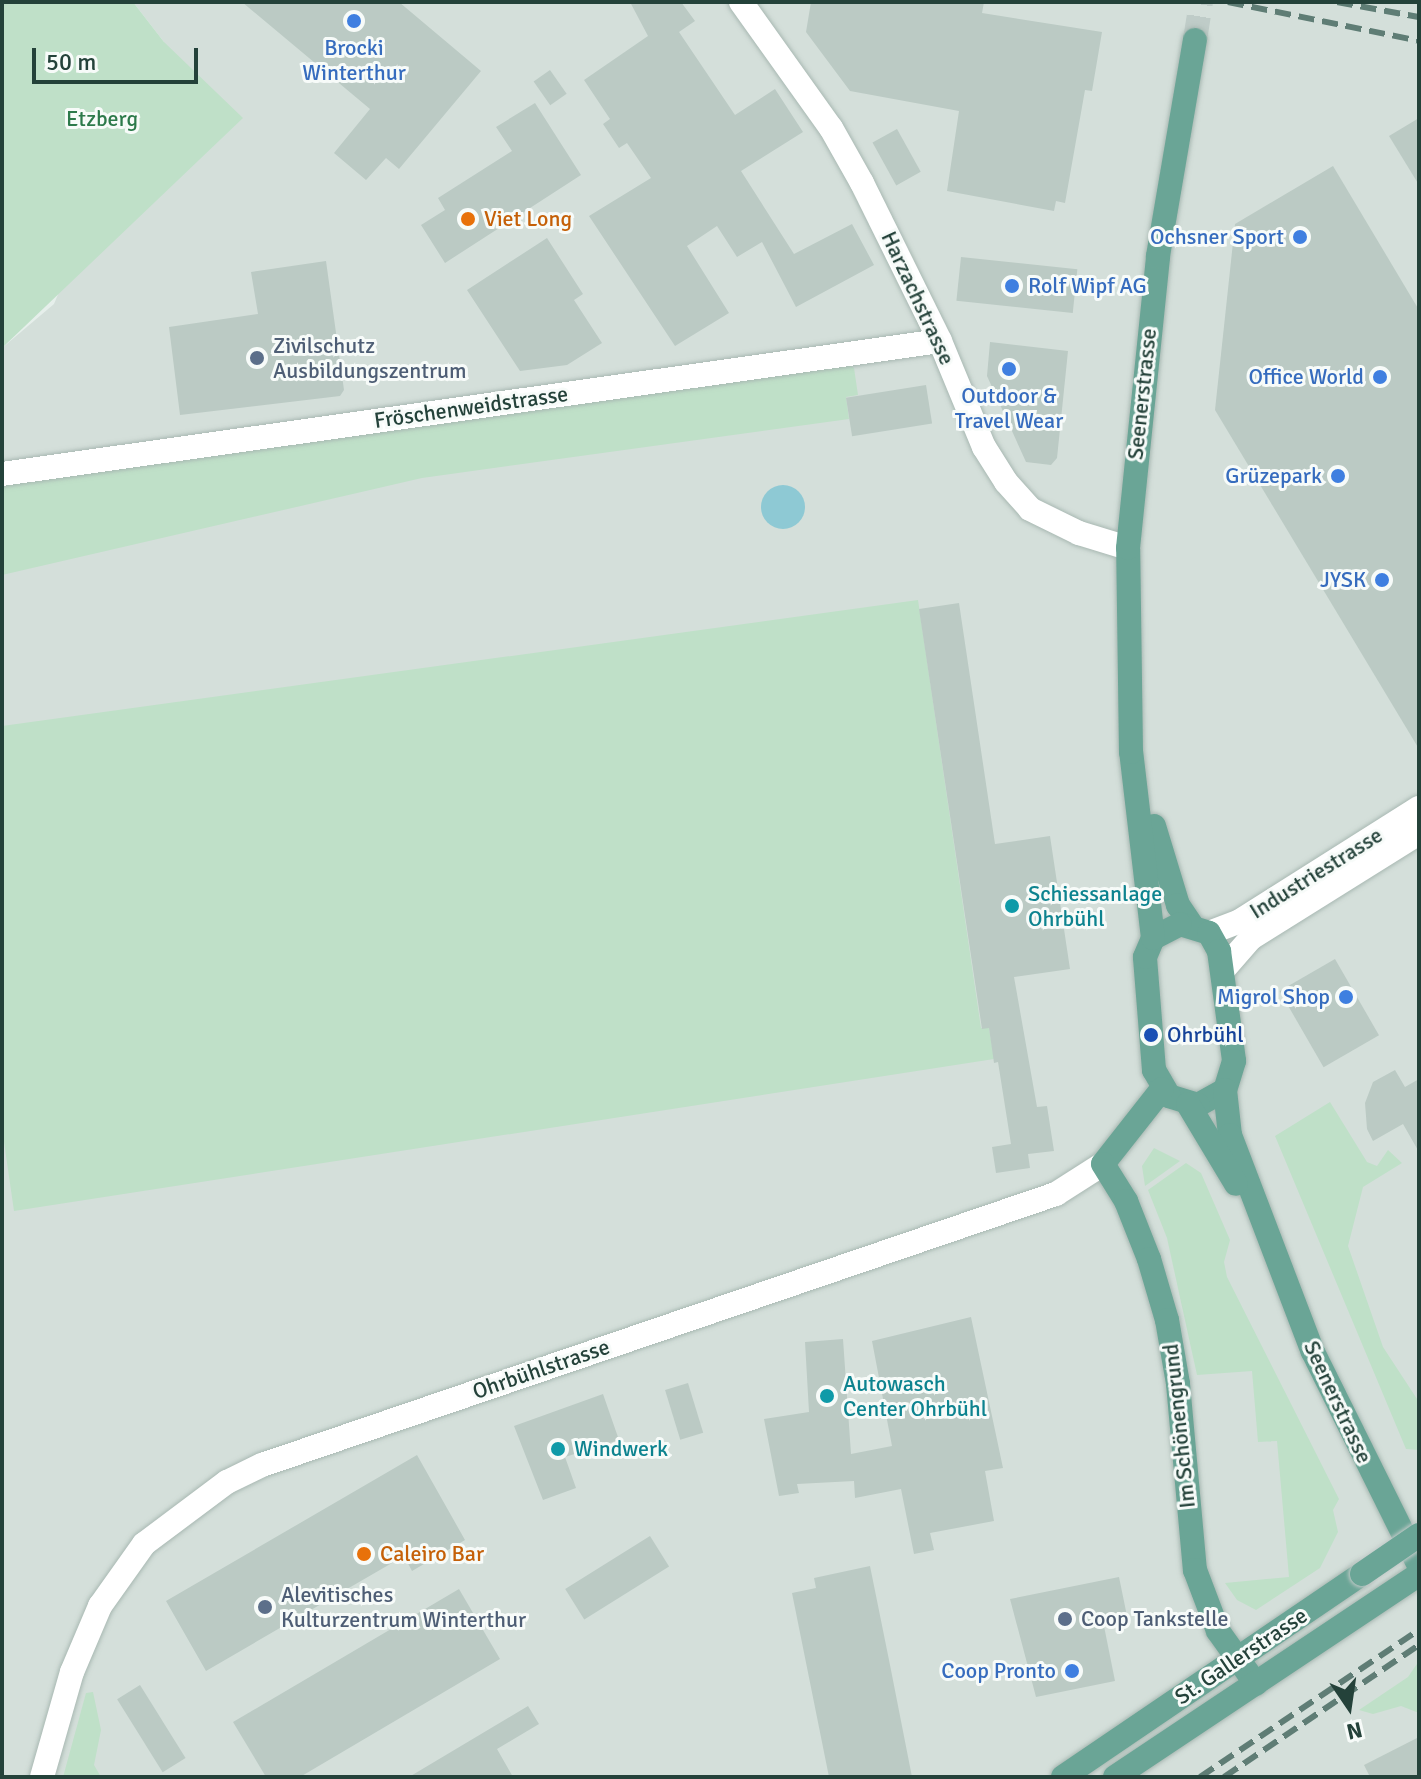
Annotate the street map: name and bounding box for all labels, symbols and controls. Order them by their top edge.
marker: Brocki Winterthur [345,12,363,30]
scale bar [36,32,202,82]
place label: Brocki Winterthur [302,34,406,86]
text: 50 m [46,47,96,77]
park label: Etzberg [66,106,138,132]
place label: Viet Long [484,206,572,232]
marker: Viet Long [459,210,477,228]
place label: Ochsner Sport [1150,224,1284,250]
street label: Harzachstrasse [876,227,960,369]
marker: Ochsner Sport [1291,228,1309,246]
place label: Rolf Wipf AG [1028,273,1147,299]
marker: Rolf Wipf AG [1003,277,1021,295]
street label: Seenerstrasse [1122,327,1162,461]
place label: Zivilschutz Ausbildungszentrum [273,332,467,384]
marker: Zivilschutz Ausbildungszentrum [248,349,266,367]
marker: Outdoor & Travel Wear [1000,360,1018,378]
place label: Office World [1248,364,1364,390]
marker: Office World [1371,368,1389,386]
street label: Fröschenweidstrasse [372,380,570,434]
place label: Outdoor & Travel Wear [955,382,1063,434]
place label: Grüzepark [1225,463,1322,489]
marker: Grüzepark [1329,467,1347,485]
place label: JYSK [1320,567,1366,593]
marker: JYSK [1373,571,1391,589]
street label: Industriestrasse [1245,822,1387,924]
place label: Schiessanlage Ohrbühl [1028,880,1162,932]
marker: Schiessanlage Ohrbühl [1003,897,1021,915]
place label: Migrol Shop [1217,984,1330,1010]
marker: Migrol Shop [1337,988,1355,1006]
place label: Ohrbühl [1167,1022,1244,1048]
marker: Ohrbühl [1142,1026,1160,1044]
street label: Ohrbühlstrasse [469,1333,613,1405]
street label: Seenerstrasse [1298,1337,1378,1467]
street label: Im Schönengrund [1157,1342,1201,1510]
place label: Autowasch Center Ohrbühl [843,1370,987,1422]
marker: Autowasch Center Ohrbühl [818,1387,836,1405]
place label: Windwerk [574,1436,668,1462]
marker: Windwerk [549,1440,567,1458]
place label: Caleiro Bar [380,1541,484,1567]
marker: Caleiro Bar [355,1545,373,1563]
place label: Alevitisches Kulturzentrum Winterthur [281,1581,526,1632]
marker: Alevitisches Kulturzentrum Winterthur [256,1598,274,1616]
street label: St. Gallerstrasse [1170,1602,1312,1710]
place label: Coop Tankstelle [1081,1606,1229,1632]
marker: Coop Tankstelle [1056,1610,1074,1628]
place label: Coop Pronto [941,1658,1056,1684]
marker: Coop Pronto [1063,1662,1081,1680]
north arrow [1309,1667,1389,1747]
text: N [1344,1716,1365,1746]

